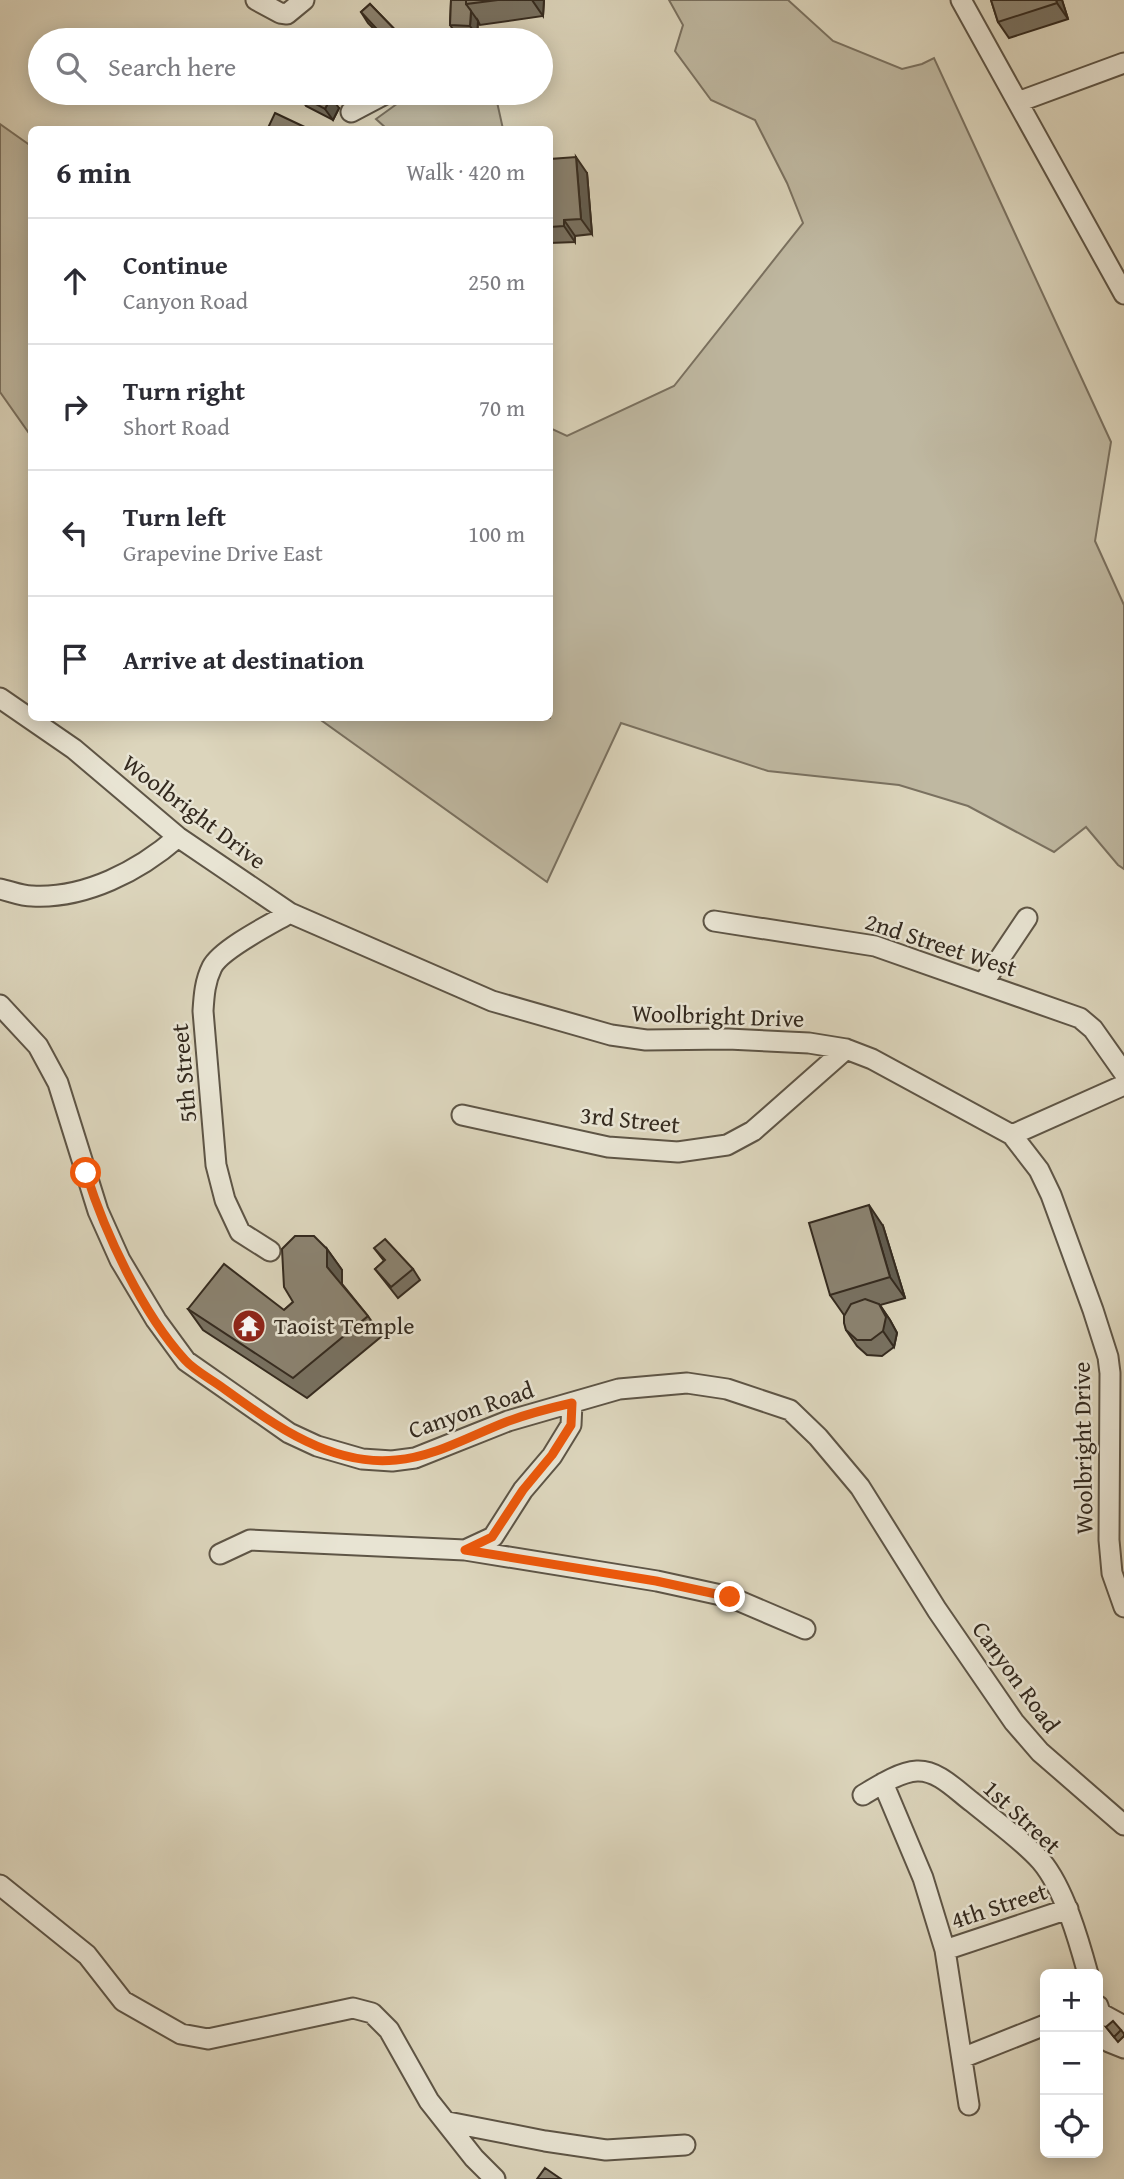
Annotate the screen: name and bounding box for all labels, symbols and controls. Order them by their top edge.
search box [28,28,553,105]
text: Search here [108,47,236,86]
icon: search [52,48,90,86]
text: 6 min [56,150,131,194]
text: Walk · 420 m [406,155,525,188]
text: Continue [123,245,228,284]
icon: ahead [56,262,94,300]
text: 250 m [468,265,525,298]
text: Canyon Road [123,284,248,317]
text: Turn right [123,371,245,410]
icon: right [56,388,94,426]
text: 70 m [479,391,525,424]
text: Short Road [123,410,230,443]
text: Turn left [123,497,226,536]
icon: left [56,514,94,552]
text: 100 m [468,517,525,550]
text: Grapevine Drive East [123,536,323,569]
icon: arrive [56,640,94,678]
text: Arrive at destination [123,640,364,679]
street label: Woolbright Drive [115,746,274,878]
street label: 2nd Street West [861,903,1022,986]
street label: Woolbright Drive [631,995,805,1036]
street label: 5th Street [162,1021,205,1124]
street label: 3rd Street [578,1097,682,1142]
route start [70,1157,101,1188]
temple icon: Taoist Temple [230,1307,268,1345]
place label: Taoist Temple [274,1308,414,1343]
street label: Woolbright Drive [1063,1361,1102,1535]
street label: Canyon Road [403,1372,538,1447]
route end [714,1581,745,1612]
street label: Canyon Road [964,1614,1069,1740]
street label: 1st Street [975,1771,1070,1862]
street label: 4th Street [946,1873,1052,1938]
map controls [1040,1969,1103,2158]
button: + [1040,1969,1103,2032]
button: − [1040,2032,1103,2095]
button: locate [1040,2095,1103,2158]

